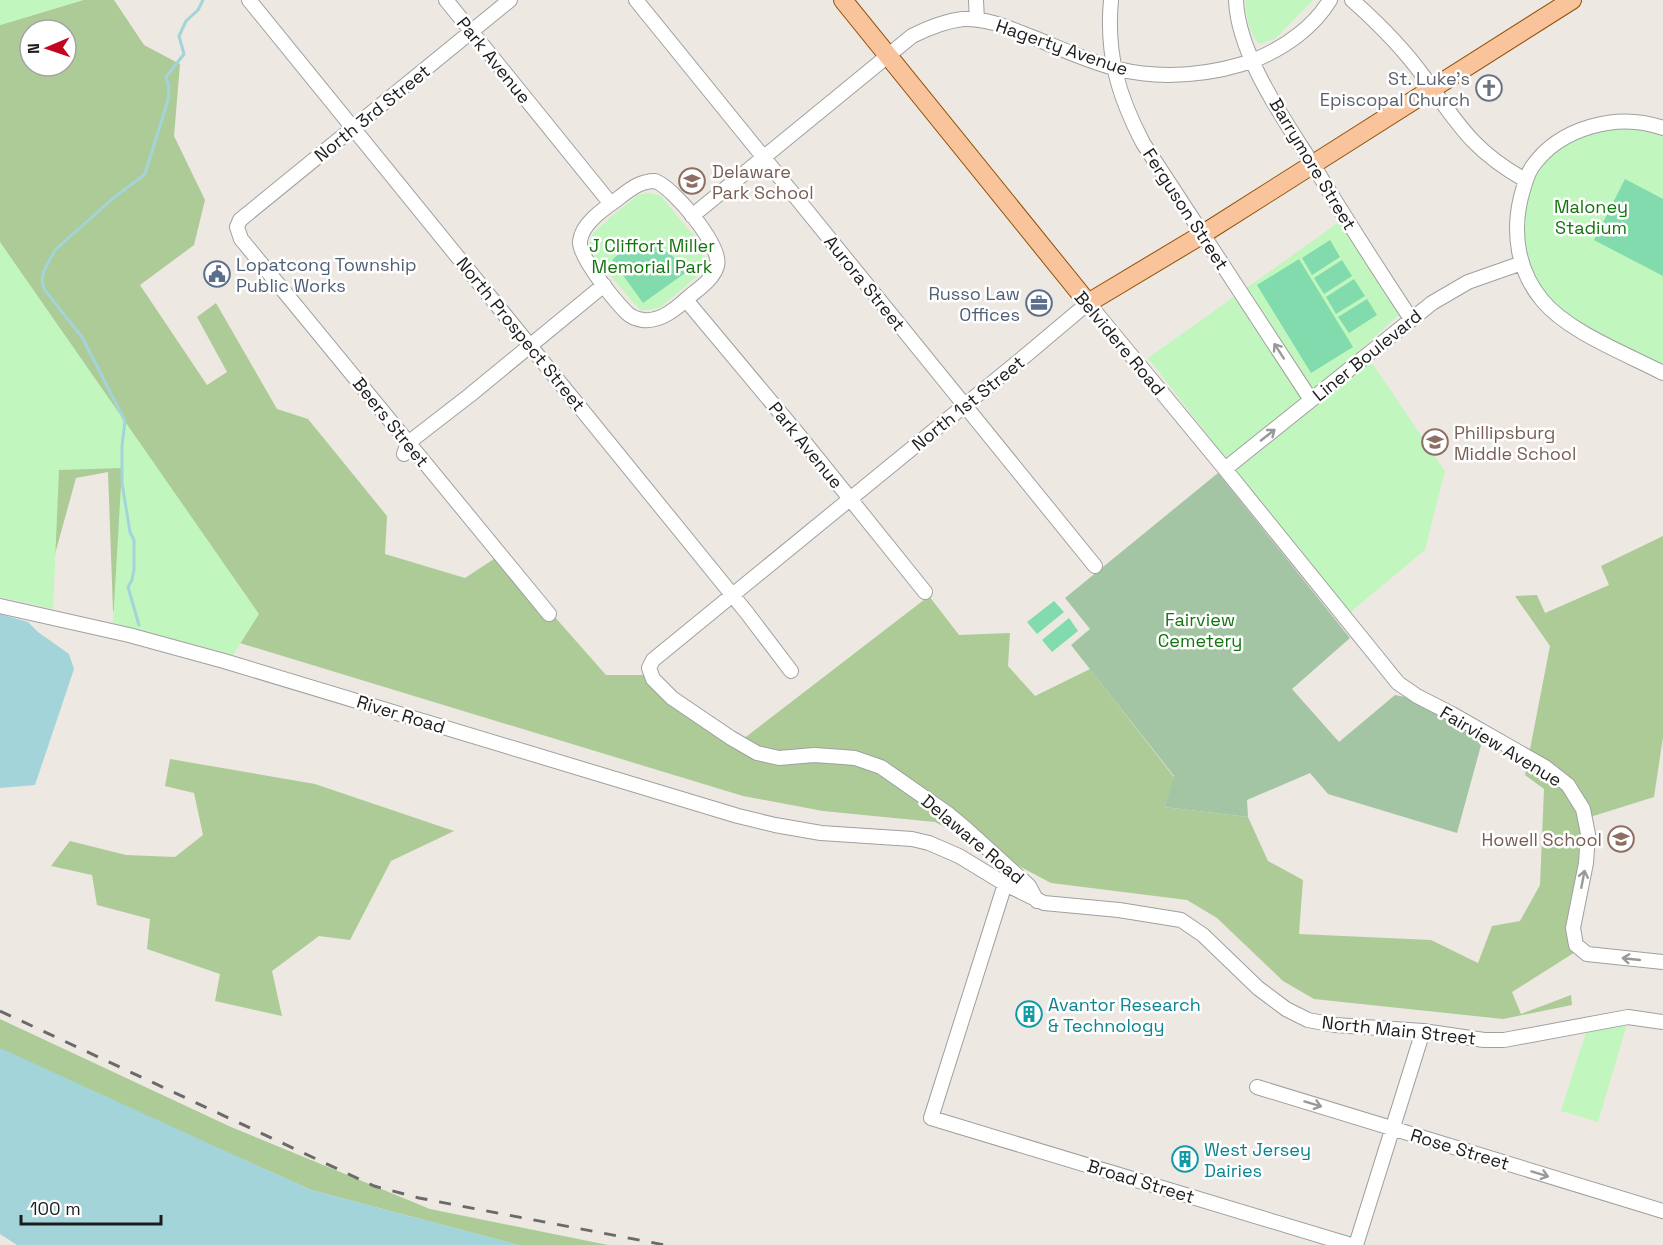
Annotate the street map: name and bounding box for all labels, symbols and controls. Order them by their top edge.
street label: Park Avenue [452,12,536,108]
street label: Hagerty Avenue [993,14,1131,80]
north arrow [18,18,78,78]
text: N [23,43,44,54]
street label: North 3rd Street [309,59,435,167]
place label: St. Luke's Episcopal Church [1320,67,1470,111]
church icon: St. Luke's Episcopal Church [1474,73,1504,103]
street label: Barrymore Street [1264,94,1362,234]
street label: Ferguson Street [1138,144,1234,274]
place label: Delaware Park School [712,160,814,204]
school or university icon: Delaware Park School [677,166,707,196]
park label: Maloney Stadium [1554,195,1628,239]
street label: Aurora Street [819,231,911,335]
park label: J Cliffort Miller Memorial Park [589,234,715,278]
street label: North Prospect Street [452,252,590,416]
place label: Lopatcong Township Public Works [236,253,417,297]
public building icon: Lopatcong Township Public Works [202,259,232,289]
place label: Russo Law Offices [928,282,1020,326]
street label: Belvidere Road [1070,286,1170,400]
office icon: Russo Law Offices [1024,288,1054,318]
street label: Liner Boulevard [1308,304,1426,406]
one-way arrow [1273,344,1285,360]
street label: North 1st Street [907,350,1029,456]
street label: Beers Street [348,372,434,472]
street label: Park Avenue [764,397,848,493]
place label: Phillipsburg Middle School [1454,421,1576,465]
school or university icon: Phillipsburg Middle School [1420,427,1450,457]
one-way arrow [1260,428,1276,441]
park label: Fairview Cemetery [1158,608,1242,652]
street label: River Road [354,690,448,738]
street label: Fairview Avenue [1436,701,1566,791]
street label: Delaware Road [917,789,1029,889]
school or university icon: Howell School [1606,824,1636,854]
place label: Howell School [1481,828,1602,851]
one-way arrow [1578,869,1589,889]
one-way arrow [1622,953,1642,964]
place label: Avantor Research & Technology [1048,993,1201,1037]
building icon: Avantor Research & Technology [1014,999,1044,1029]
street label: North Main Street [1321,1010,1477,1050]
one-way arrow [1303,1099,1322,1110]
street label: Rose Street [1408,1123,1512,1175]
place label: West Jersey Dairies [1204,1138,1311,1182]
building icon: West Jersey Dairies [1170,1144,1200,1174]
street label: Broad Street [1085,1154,1197,1208]
one-way arrow [1530,1169,1549,1180]
scale bar [21,1188,160,1226]
text: 100 m [30,1197,81,1220]

